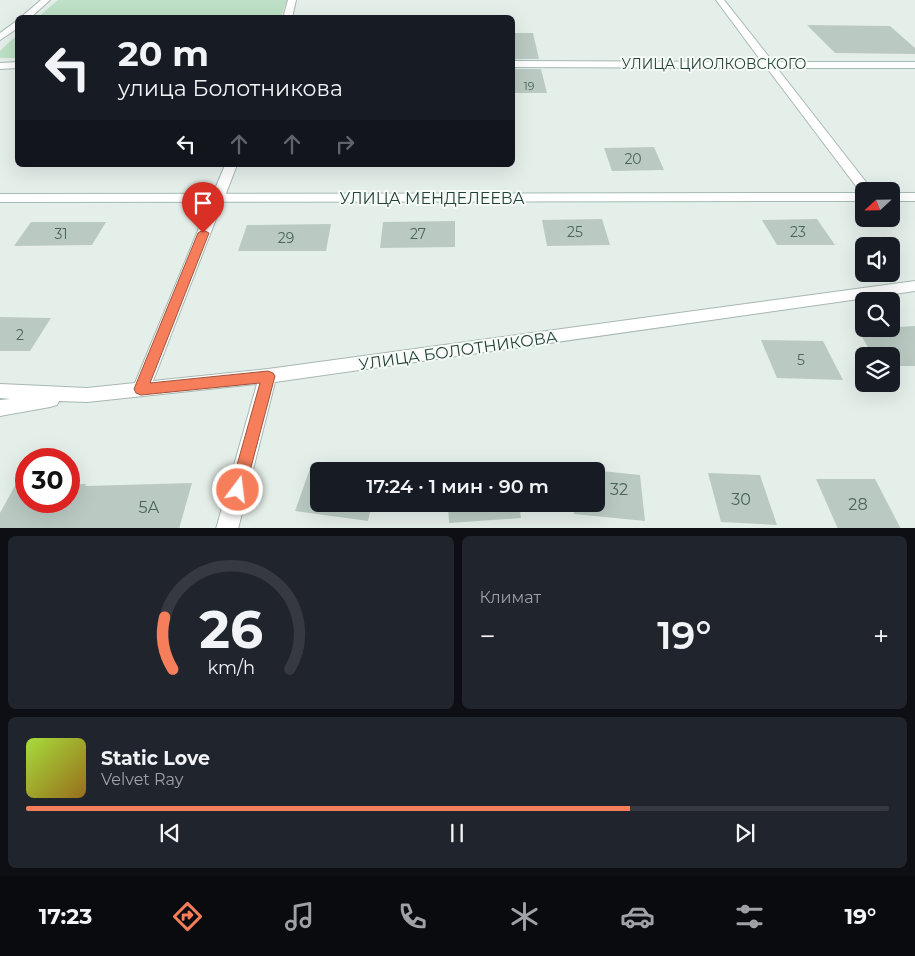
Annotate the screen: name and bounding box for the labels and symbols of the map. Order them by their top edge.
street label: УЛИЦА ЦИОЛКОВСКОГО [621,55,807,73]
house number: 19 [524,79,535,93]
house number: 20 [624,150,642,168]
pin [182,182,224,233]
north arrow [855,182,900,228]
street label: УЛИЦА МЕНДЕЛЕЕВА [339,189,525,208]
house number: 25 [567,223,583,241]
house number: 23 [790,223,806,241]
house number: 31 [55,225,67,243]
house number: 27 [410,225,426,243]
house number: 29 [278,229,294,247]
house number: 2 [16,326,24,344]
street label: УЛИЦА БОЛОТНИКОВА [357,327,559,374]
house number: 5 [797,351,805,369]
speed limit sign: 30 [15,448,80,513]
position arrow [211,463,263,515]
house number: 32 [610,480,628,499]
house number: 30 [731,490,751,509]
house number: 28 [848,495,868,514]
house number: 5А [139,498,160,517]

